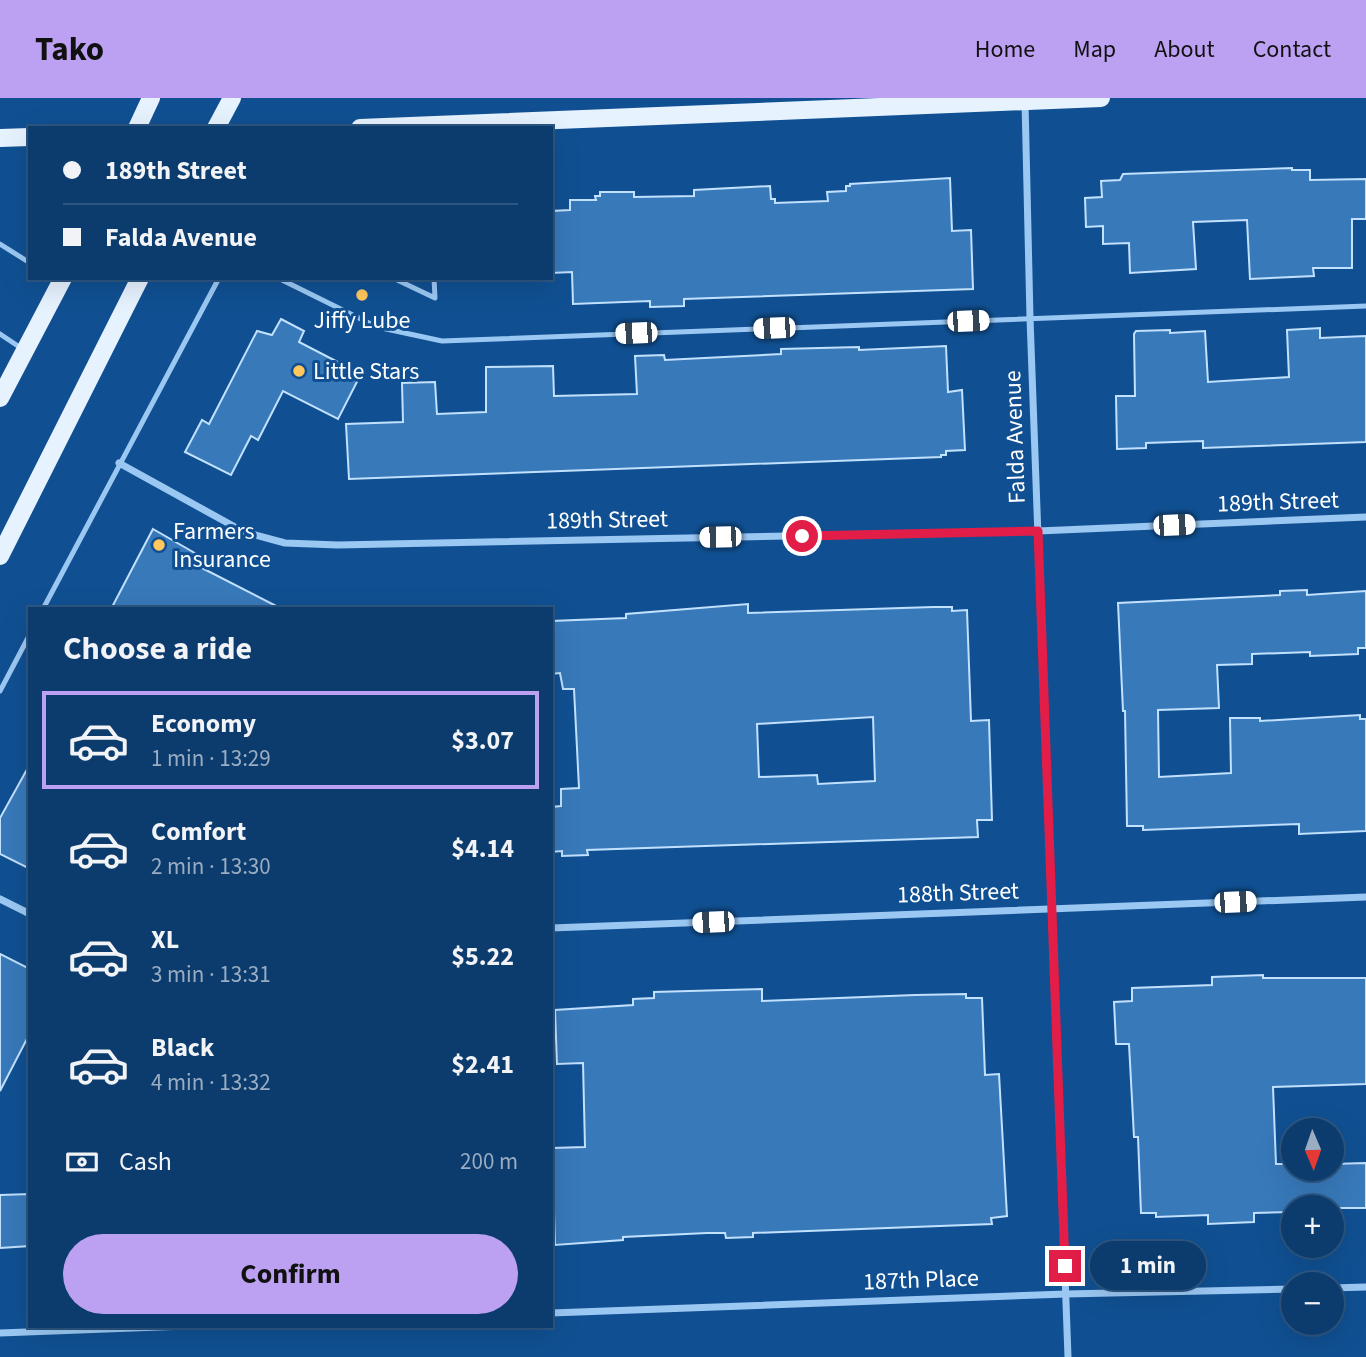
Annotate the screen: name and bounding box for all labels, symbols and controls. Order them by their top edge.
text: Tako [35,26,104,73]
text: Home [975,32,1035,67]
text: Map [1073,32,1116,67]
text: About [1154,32,1215,67]
text: Contact [1253,32,1331,67]
text: 189th Street [105,152,247,189]
text: Falda Avenue [105,219,257,256]
marker: Jiffy Lube [354,287,370,303]
place label: Jiffy Lube [314,303,410,338]
car [947,310,990,332]
car [753,317,796,339]
car [615,322,658,344]
place label: Little Stars [313,354,419,389]
marker: Little Stars [291,363,307,379]
street label: Falda Avenue [995,370,1035,504]
street label: 189th Street [1216,482,1340,522]
street label: 189th Street [546,501,668,539]
place label: Farmers Insurance [173,514,271,577]
car [1153,514,1196,536]
route start [786,520,818,552]
car [699,526,742,548]
marker: Farmers Insurance [151,537,167,553]
text: Choose a ride [63,626,252,672]
text: Economy [151,705,256,742]
icon: car [67,709,130,772]
text: $3.07 [451,722,514,759]
text: 1 min · 13:29 [151,742,271,775]
text: Comfort [151,813,246,850]
icon: car [67,817,130,880]
text: $4.14 [451,830,514,867]
text: 2 min · 13:30 [151,850,271,883]
street label: 188th Street [896,873,1020,913]
car [1214,891,1257,913]
car [692,911,735,933]
text: XL [151,921,179,958]
icon: car [67,925,130,988]
text: $5.22 [451,938,514,975]
text: 3 min · 13:31 [151,958,271,991]
text: Black [151,1029,214,1066]
icon: car [67,1033,130,1096]
text: $2.41 [451,1046,514,1083]
text: 4 min · 13:32 [151,1066,271,1099]
north arrow [1281,1118,1344,1181]
map controls [1281,1118,1344,1335]
icon: cash [63,1143,101,1181]
text: Cash [119,1143,172,1180]
text: 200 m [460,1145,518,1178]
button: + [1281,1195,1344,1258]
button: Confirm [63,1234,518,1314]
callout: 1 min [1090,1242,1205,1290]
text: 1 min [1120,1249,1176,1282]
route end [1049,1250,1081,1282]
street label: 187th Place [862,1260,980,1300]
button: − [1281,1272,1344,1335]

